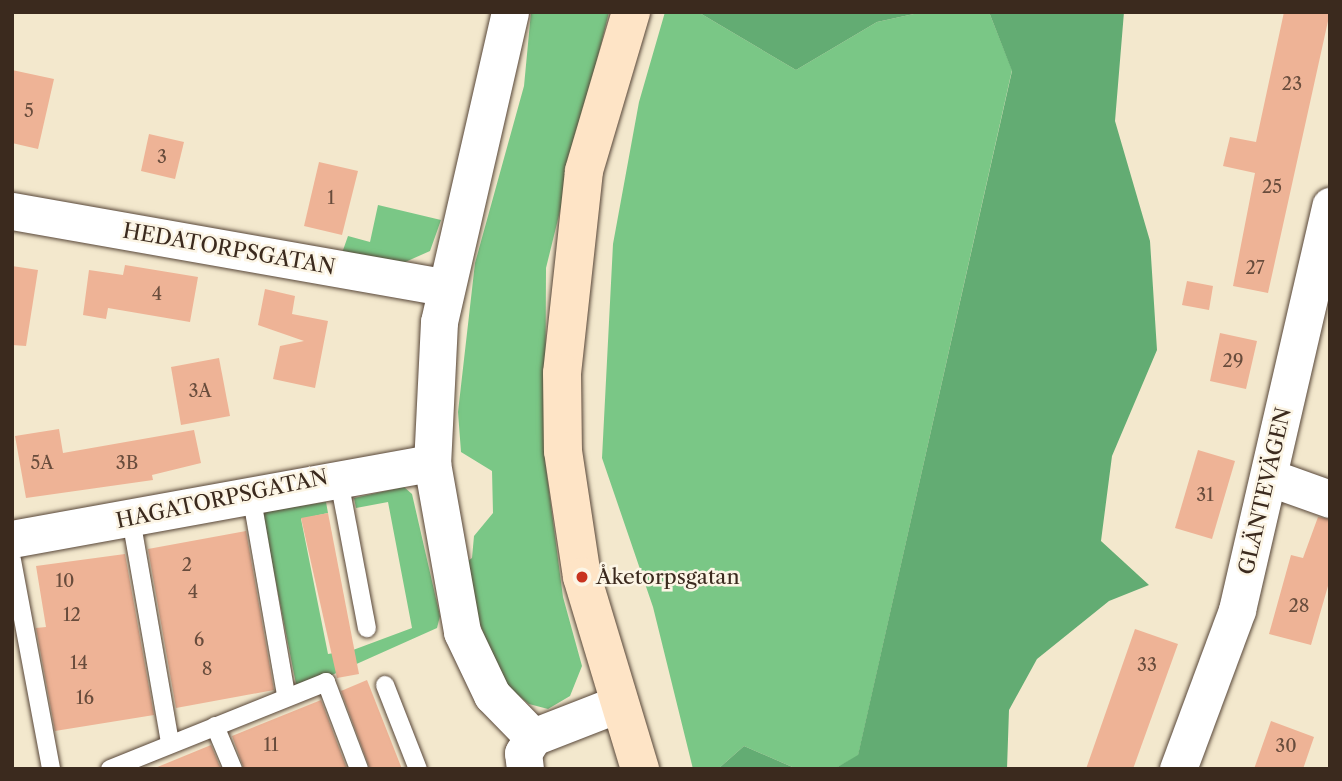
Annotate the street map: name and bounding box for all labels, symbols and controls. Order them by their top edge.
house number: 23 [1282,73,1302,95]
house number: 5 [24,100,34,122]
house number: 3 [157,146,167,168]
house number: 25 [1262,176,1282,198]
house number: 1 [327,187,335,209]
street label: HEDATORPSGATAN [121,218,337,280]
house number: 27 [1245,257,1265,279]
house number: 4 [152,283,162,305]
house number: 29 [1223,350,1243,372]
house number: 3A [188,380,212,402]
street label: GLÄNTEVÄGEN [1233,405,1297,577]
house number: 5A [30,452,54,474]
house number: 3B [116,452,138,474]
street label: HAGATORPSGATAN [114,464,330,534]
house number: 31 [1196,484,1214,506]
house number: 2 [182,554,192,576]
place label: Åketorpsgatan [596,564,740,590]
marker: Åketorpsgatan [574,569,590,585]
house number: 10 [56,570,74,592]
house number: 4 [188,581,198,603]
house number: 28 [1288,595,1310,617]
house number: 12 [63,604,81,626]
house number: 6 [194,629,204,651]
house number: 14 [70,652,88,674]
house number: 33 [1137,654,1157,676]
house number: 8 [202,658,212,680]
house number: 16 [76,687,94,709]
house number: 11 [263,734,279,756]
house number: 30 [1275,735,1297,757]

